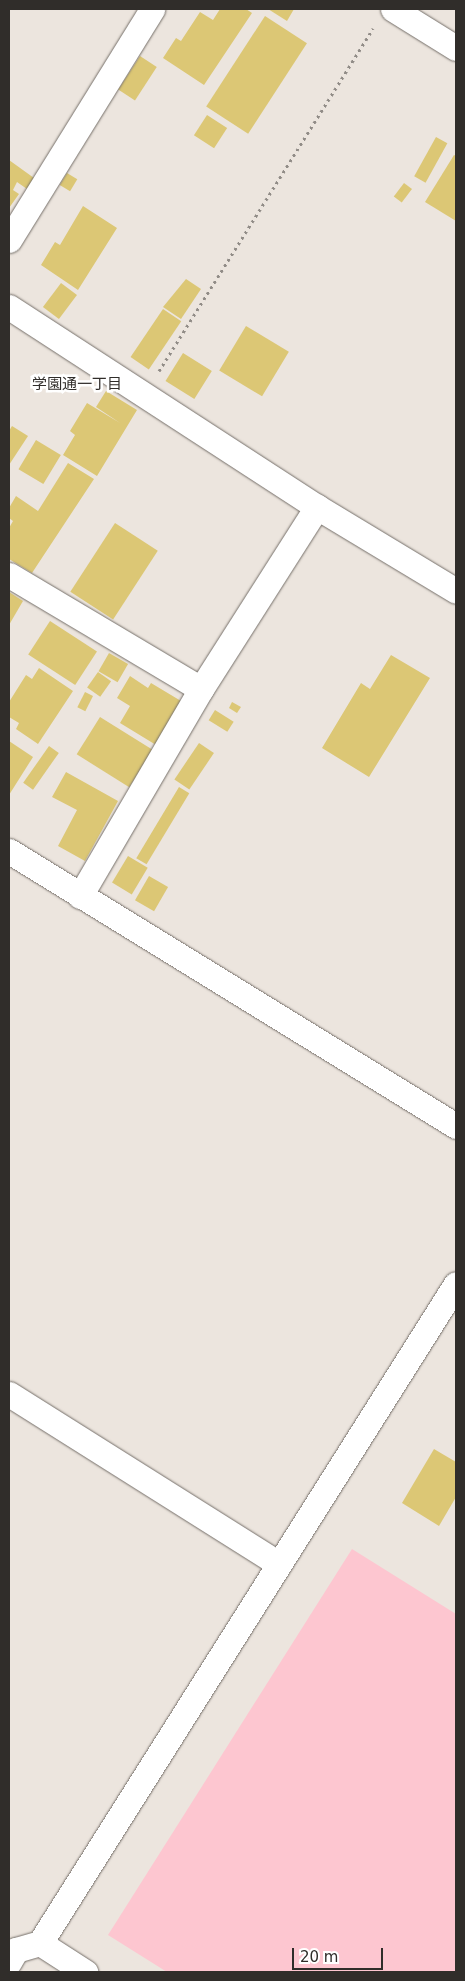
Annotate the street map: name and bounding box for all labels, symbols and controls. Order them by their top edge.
district label: 学園通一丁目 [32,376,122,394]
scale bar [295,1938,386,1970]
text: 20 m [300,1948,338,1966]

